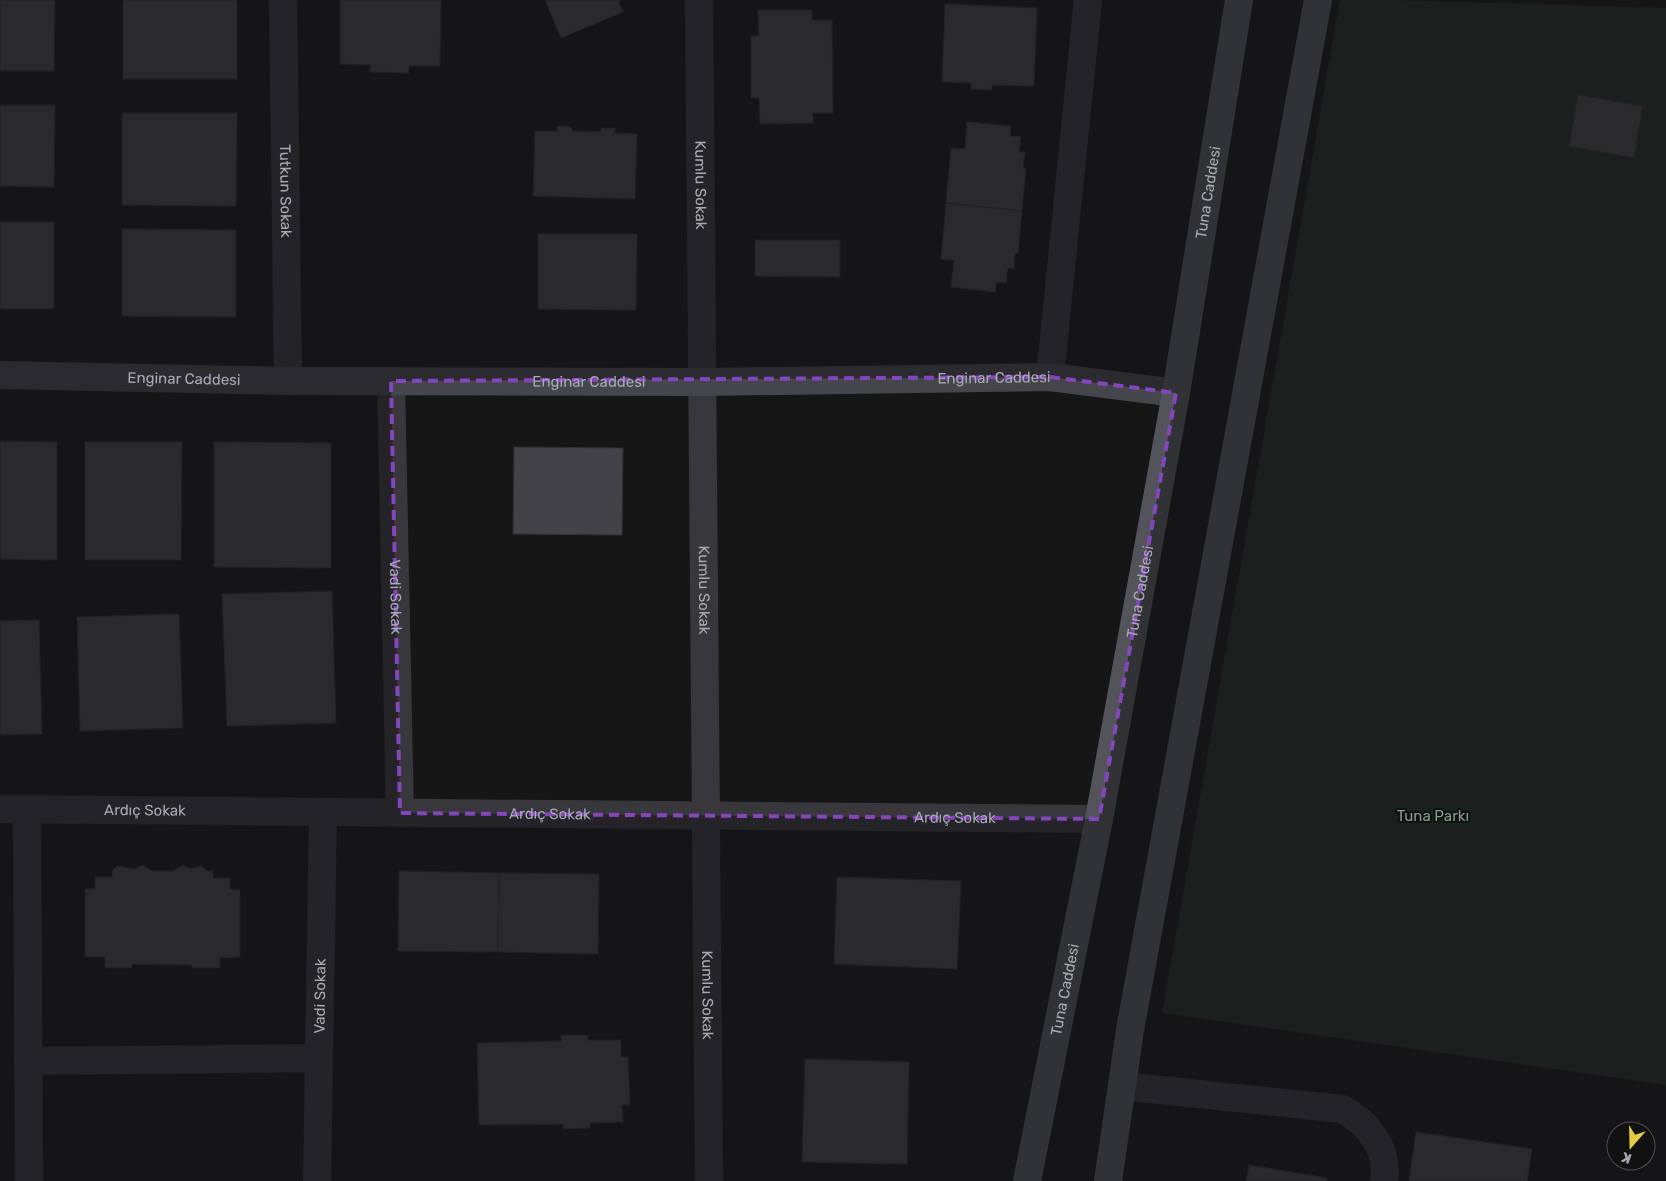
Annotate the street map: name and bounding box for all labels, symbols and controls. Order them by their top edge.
street label: Kumlu Sokak [691,140,710,230]
street label: Tutkun Sokak [276,144,295,238]
street label: Tuna Caddesi [1192,145,1224,240]
street label: Enginar Caddesi [937,368,1051,388]
street label: Enginar Caddesi [127,369,241,389]
street label: Enginar Caddesi [532,373,646,391]
street label: Tuna Caddesi [1123,544,1157,639]
street label: Kumlu Sokak [695,545,713,635]
street label: Vadi Sokak [386,559,405,635]
street label: Ardıç Sokak [104,801,186,820]
street label: Ardıç Sokak [509,805,591,823]
park label: Tuna Parkı [1397,807,1469,825]
street label: Ardıç Sokak [914,808,996,827]
street label: Tuna Caddesi [1047,942,1083,1037]
street label: Kumlu Sokak [698,950,717,1040]
street label: Vadi Sokak [310,958,330,1034]
north arrow [1606,1121,1656,1171]
text: K [1619,1148,1634,1167]

